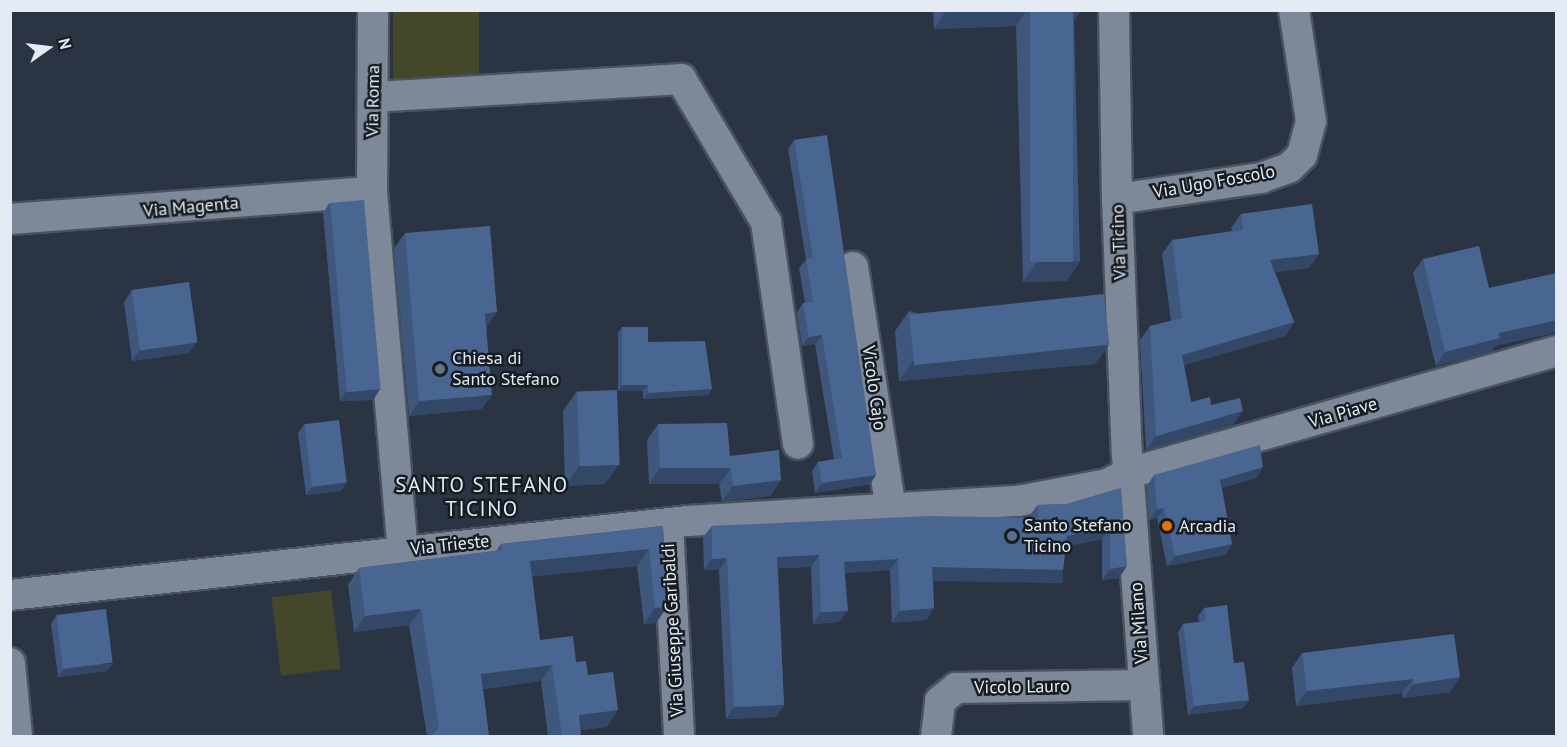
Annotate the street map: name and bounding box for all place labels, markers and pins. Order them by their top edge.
place label: Chiesa di Santo Stefano [452,348,559,391]
marker: Chiesa di Santo Stefano [433,362,447,376]
place label: Santo Stefano Ticino [1024,515,1131,558]
place label: Arcadia [1179,515,1236,537]
marker: Arcadia [1160,519,1174,533]
marker: Santo Stefano Ticino [1005,529,1019,543]

